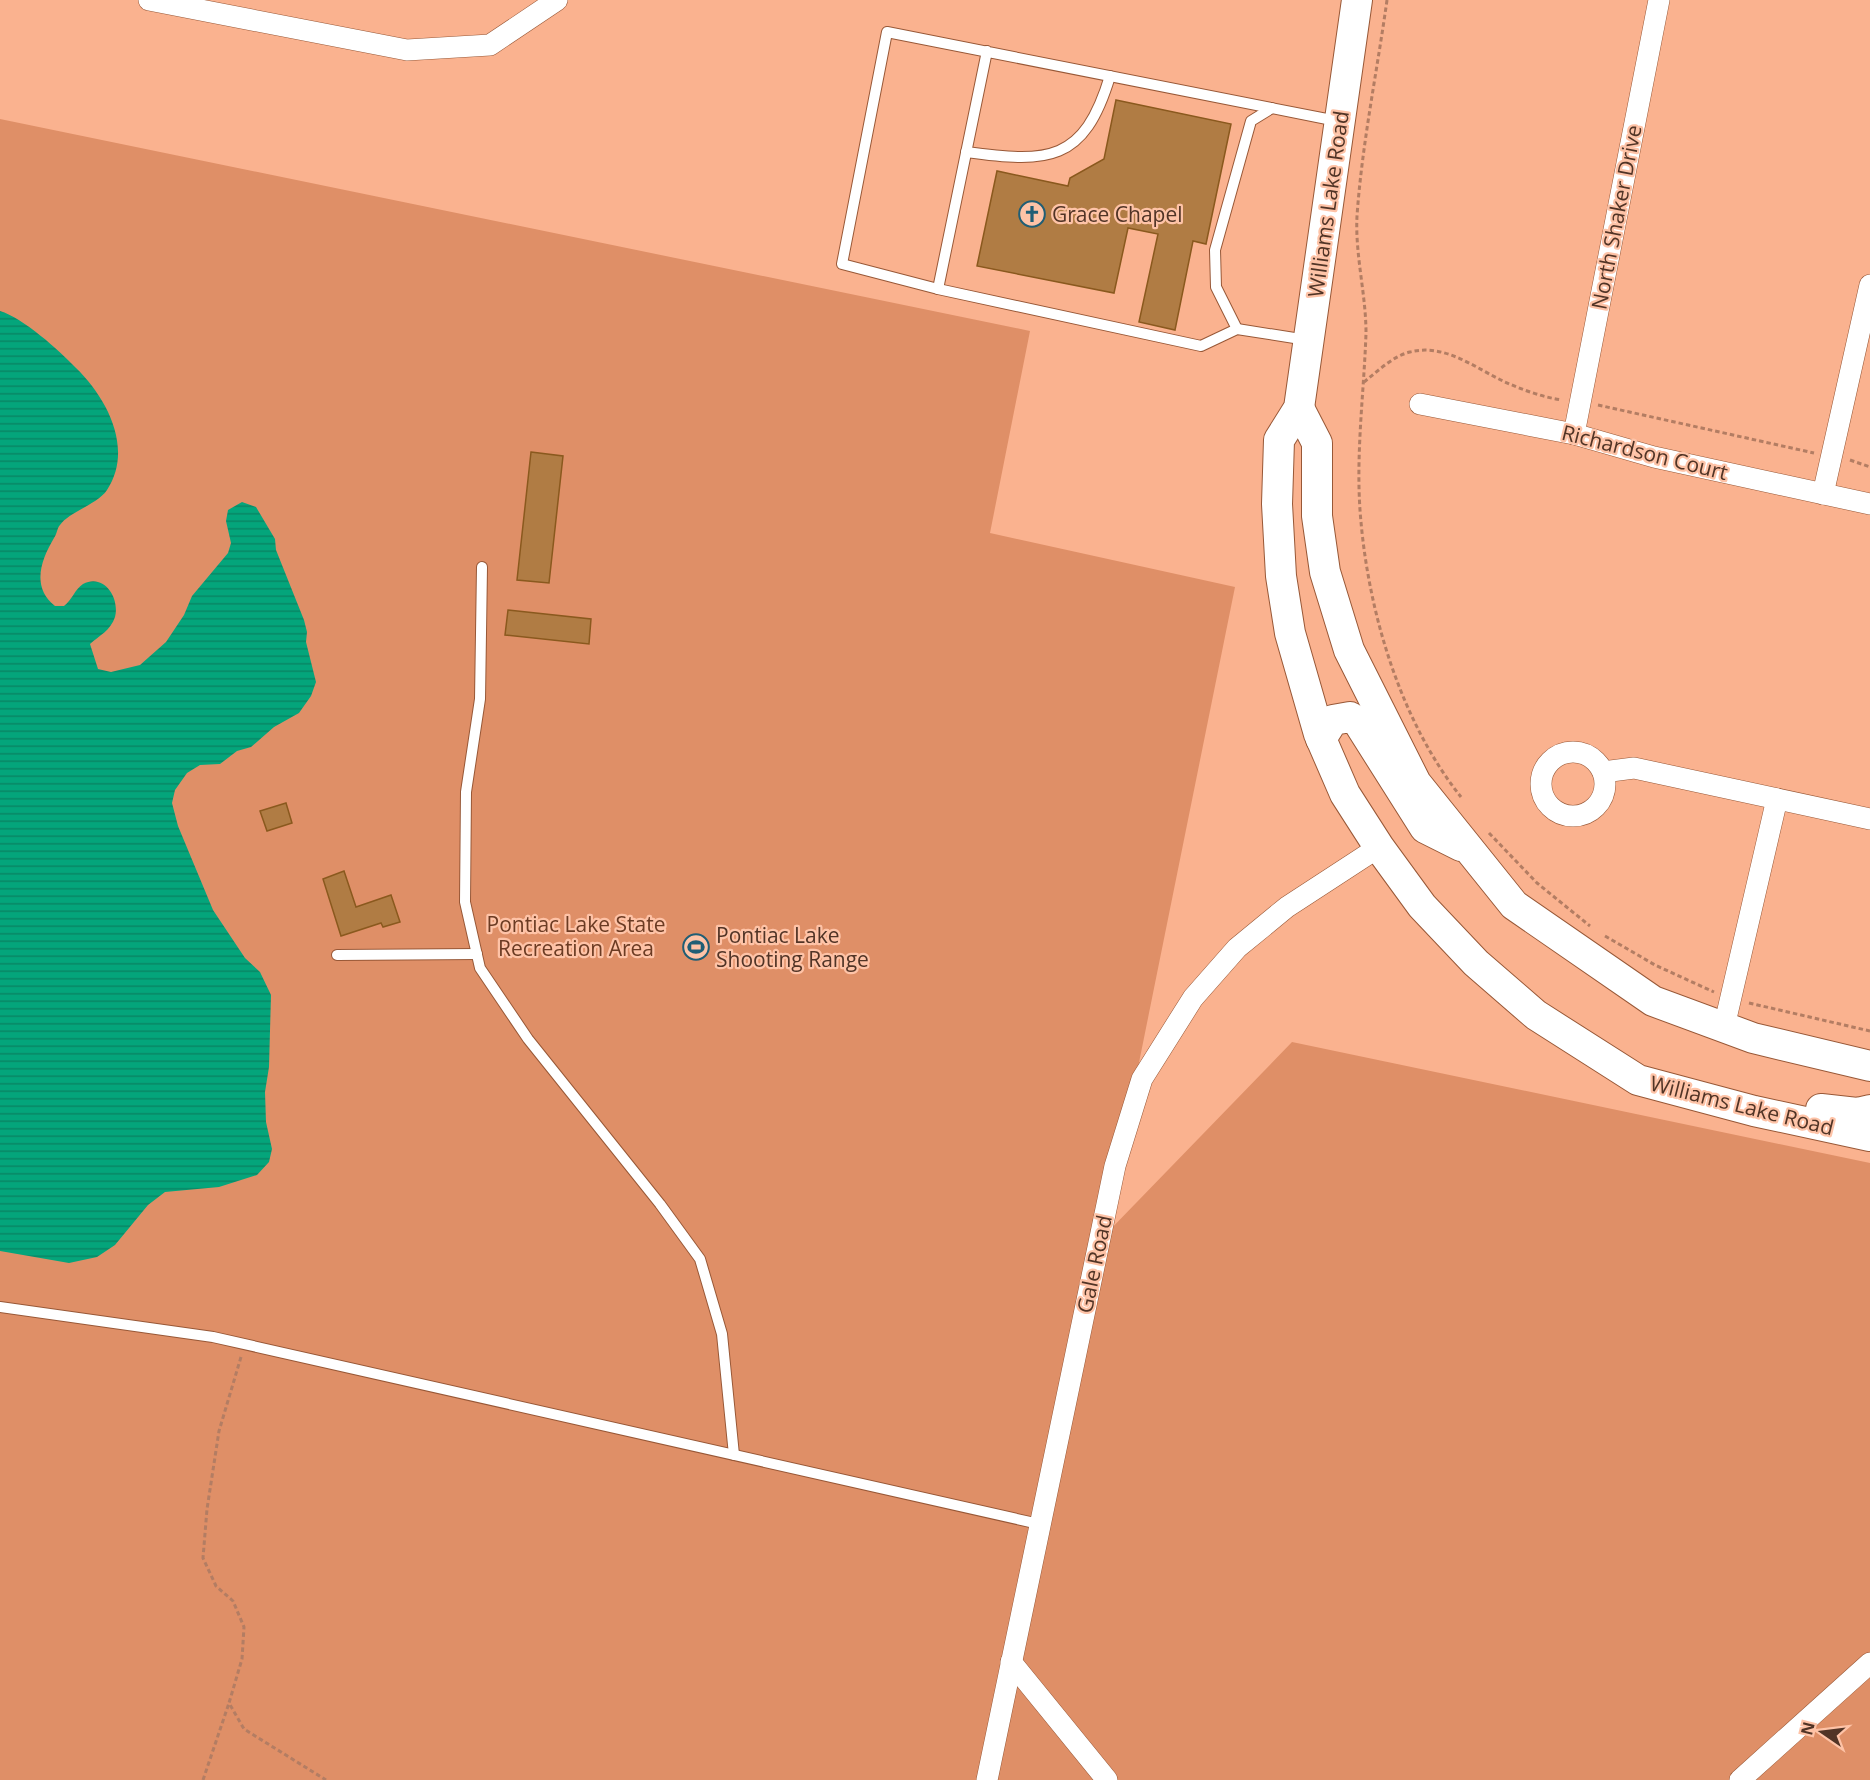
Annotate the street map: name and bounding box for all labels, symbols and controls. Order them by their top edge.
street label: Williams Lake Road [1301,109,1355,299]
street label: North Shaker Drive [1584,122,1648,312]
church icon: Grace Chapel [1017,199,1047,229]
place label: Grace Chapel [1052,200,1183,228]
street label: Richardson Court [1559,418,1731,486]
park label: Pontiac Lake State Recreation Area [487,910,665,962]
place label: Pontiac Lake Shooting Range [716,921,869,973]
sports icon: Pontiac Lake Shooting Range [681,932,711,962]
street label: Williams Lake Road [1647,1069,1837,1141]
street label: Gale Road [1070,1212,1118,1316]
north arrow [1792,1702,1852,1762]
text: N [1795,1719,1820,1737]

